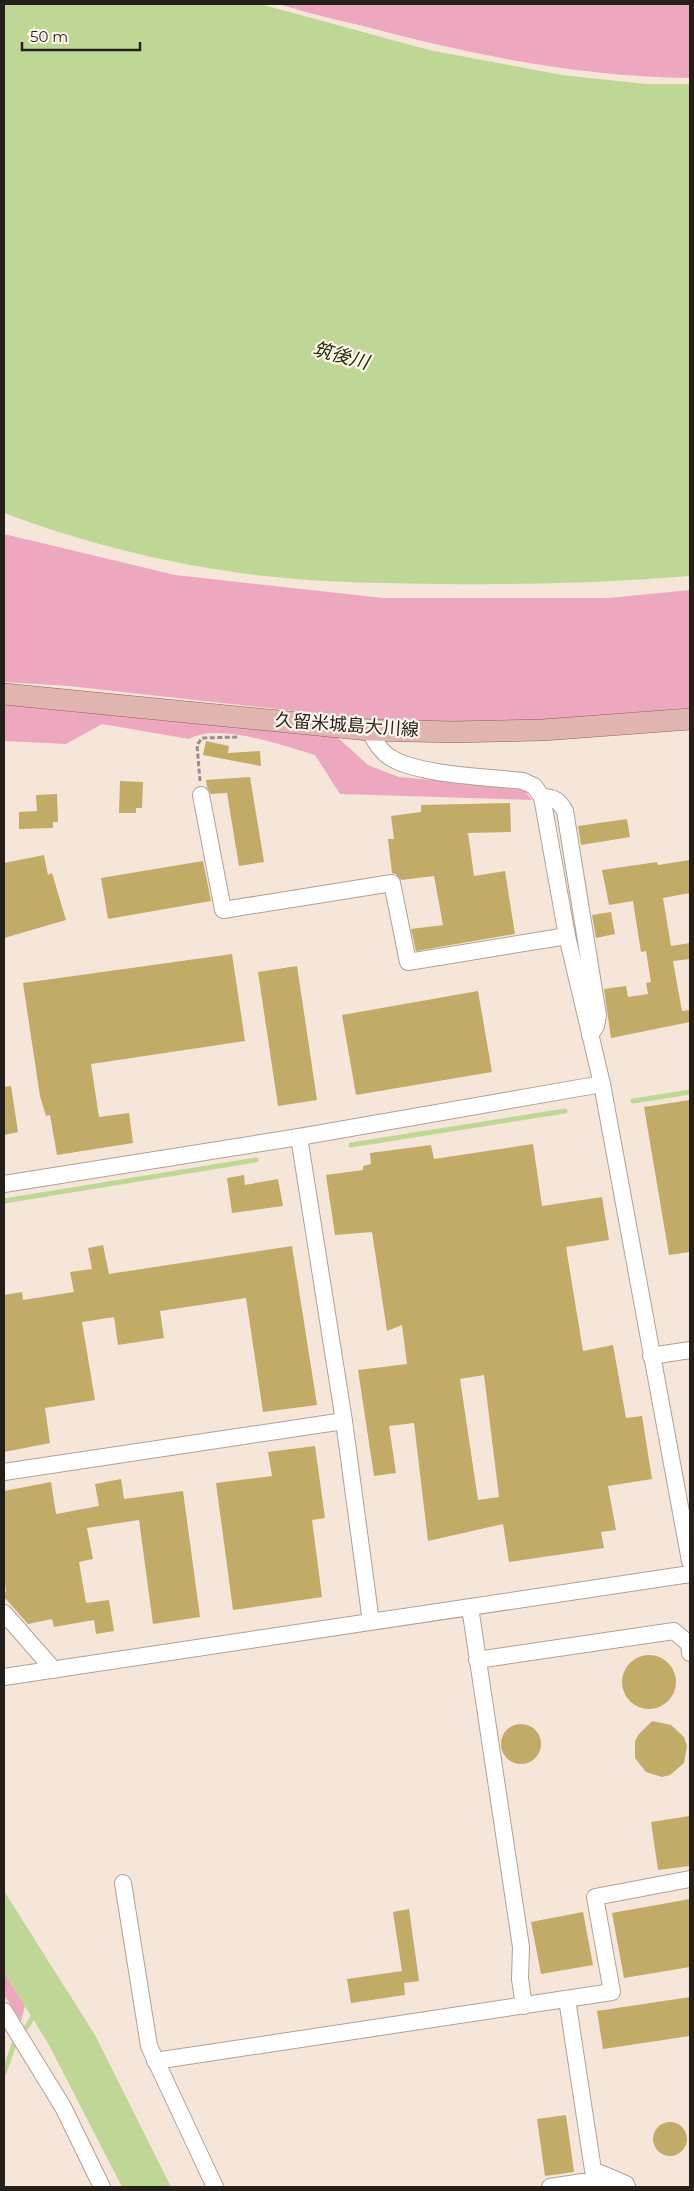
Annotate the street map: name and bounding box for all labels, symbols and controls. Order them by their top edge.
scale bar [22,20,140,52]
text: 50 m [30,27,68,46]
water label: 筑後川 [310,337,373,374]
street label: 久留米城島大川線 [274,709,420,741]

